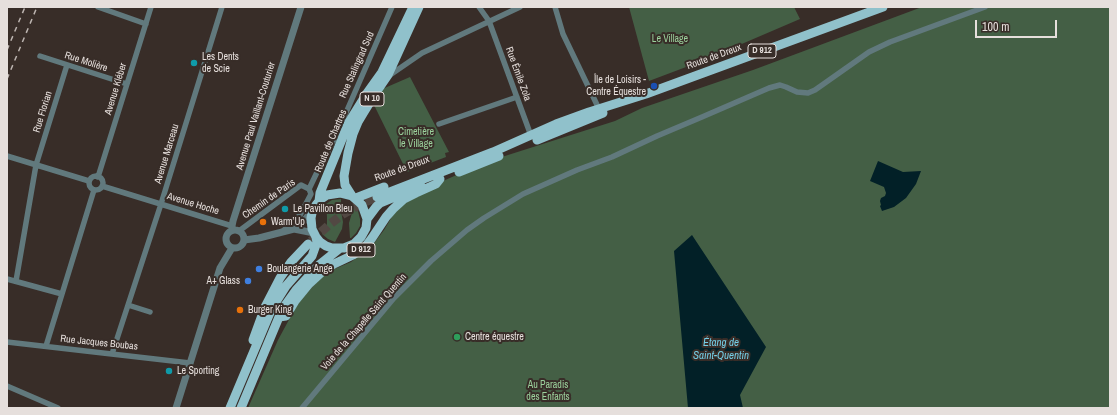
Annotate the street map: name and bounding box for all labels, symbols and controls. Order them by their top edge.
scale bar [977,12,1059,38]
text: 100 m [982,19,1009,35]
street label: Rue Stalingrad Sud [337,30,377,100]
park label: Le Village [652,33,688,45]
street label: Route de Dreux [685,42,743,72]
road number: D 912 [748,44,776,58]
street label: Rue Émile Zola [503,45,533,103]
street label: Rue Molière [63,49,109,75]
place label: Les Dents de Scie [202,51,239,74]
marker: Les Dents de Scie [189,58,199,68]
street label: Avenue Paul Vaillant-Couturier [234,61,278,171]
street label: Avenue Kléber [102,62,130,116]
place label: Île de Loisirs - Centre Équestre [586,74,646,98]
marker: Île de Loisirs - Centre Équestre [649,81,659,91]
street label: Rue Florian [31,90,55,134]
road number: N 10 [360,92,384,106]
street label: Route de Chartres [312,108,350,174]
street label: Avenue Marceau [152,123,182,185]
park label: Cimetière le Village [398,126,434,150]
street label: Route de Dreux [373,154,431,184]
street label: Chemin de Paris [240,176,298,222]
street label: Avenue Hoche [166,190,220,218]
place label: Le Pavillon Bleu [293,203,352,215]
marker: Le Pavillon Bleu [280,204,290,214]
place label: Warm’Up [271,216,305,228]
marker: Warm’Up [258,217,268,227]
road number: D 912 [347,243,375,257]
place label: Boulangerie Ange [267,263,333,275]
marker: Boulangerie Ange [254,264,264,274]
street label: Voie de la Chapelle Saint Quentin [319,271,409,373]
place label: A+ Glass [207,275,240,287]
marker: A+ Glass [243,276,253,286]
place label: Burger King [248,304,292,316]
marker: Burger King [235,305,245,315]
place label: Centre équestre [465,331,524,343]
marker: Centre équestre [452,332,462,342]
street label: Rue Jacques Boubas [60,333,138,353]
water label: Étang de Saint-Quentin [693,336,749,362]
place label: Le Sporting [177,365,219,377]
marker: Le Sporting [164,366,174,376]
park label: Au Paradis des Enfants [526,379,570,402]

